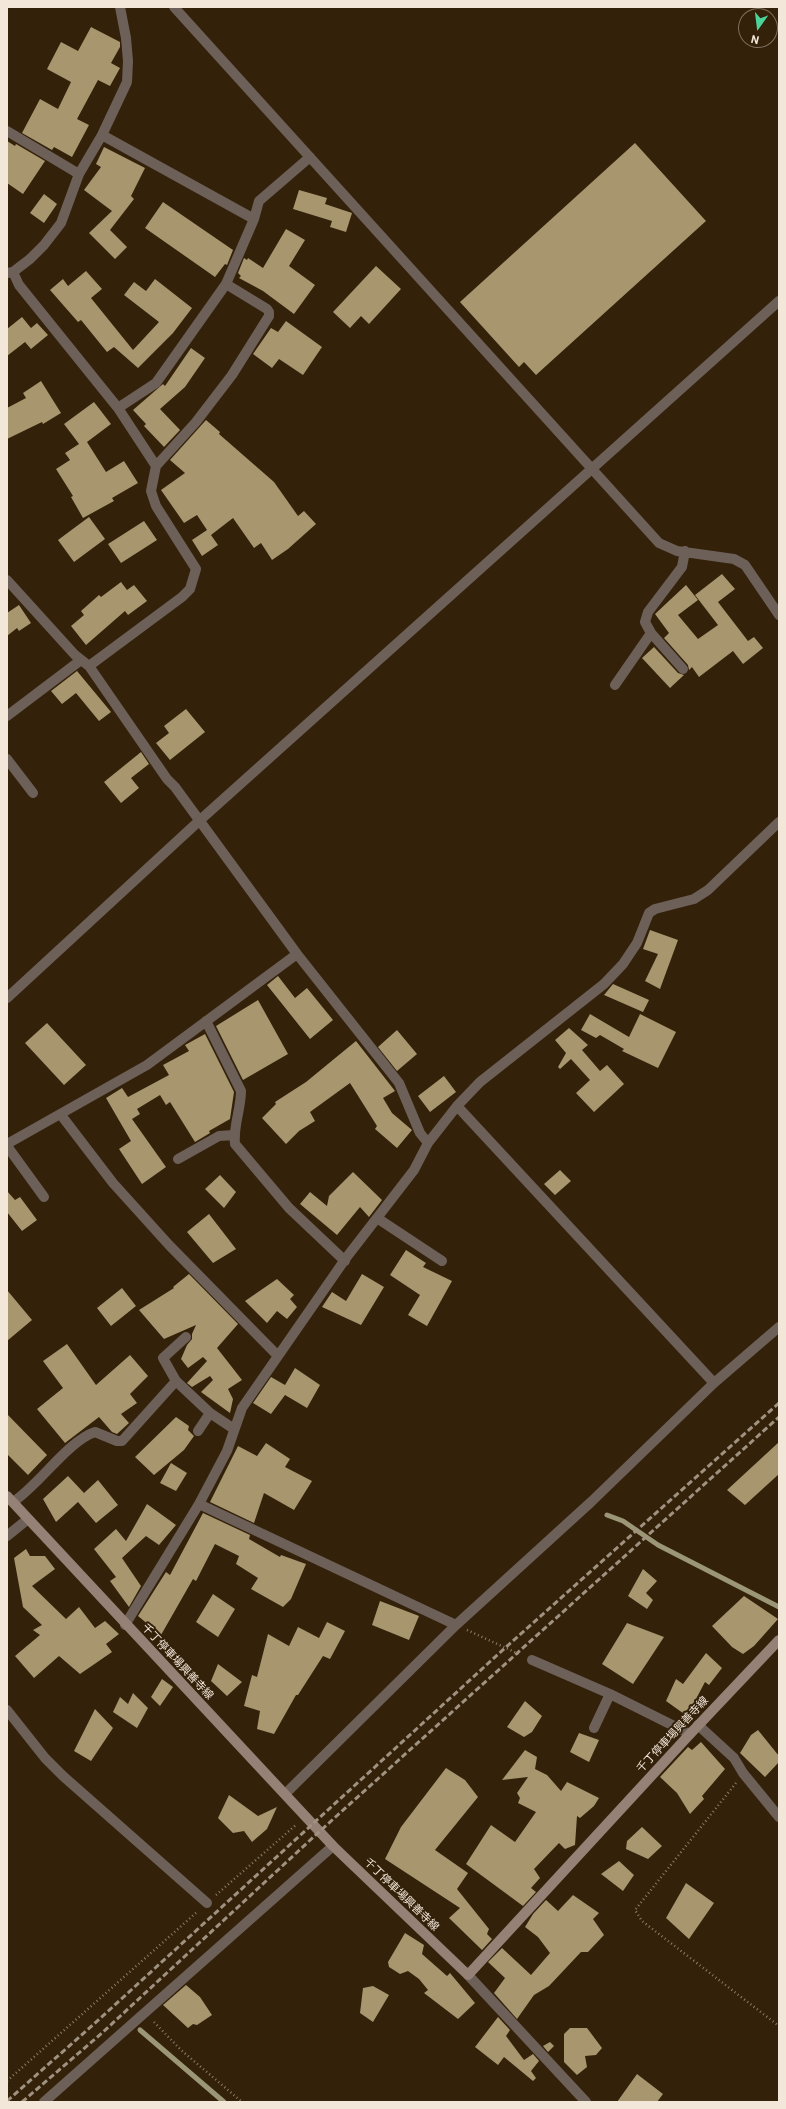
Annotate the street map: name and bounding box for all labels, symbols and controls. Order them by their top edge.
north arrow [738,8,778,48]
text: N [750,32,761,46]
street label: 千丁停車場興善寺線 [138,1621,216,1703]
street label: 千丁停車場興善寺線 [634,1694,712,1776]
street label: 千丁停車場興善寺線 [361,1856,441,1934]

